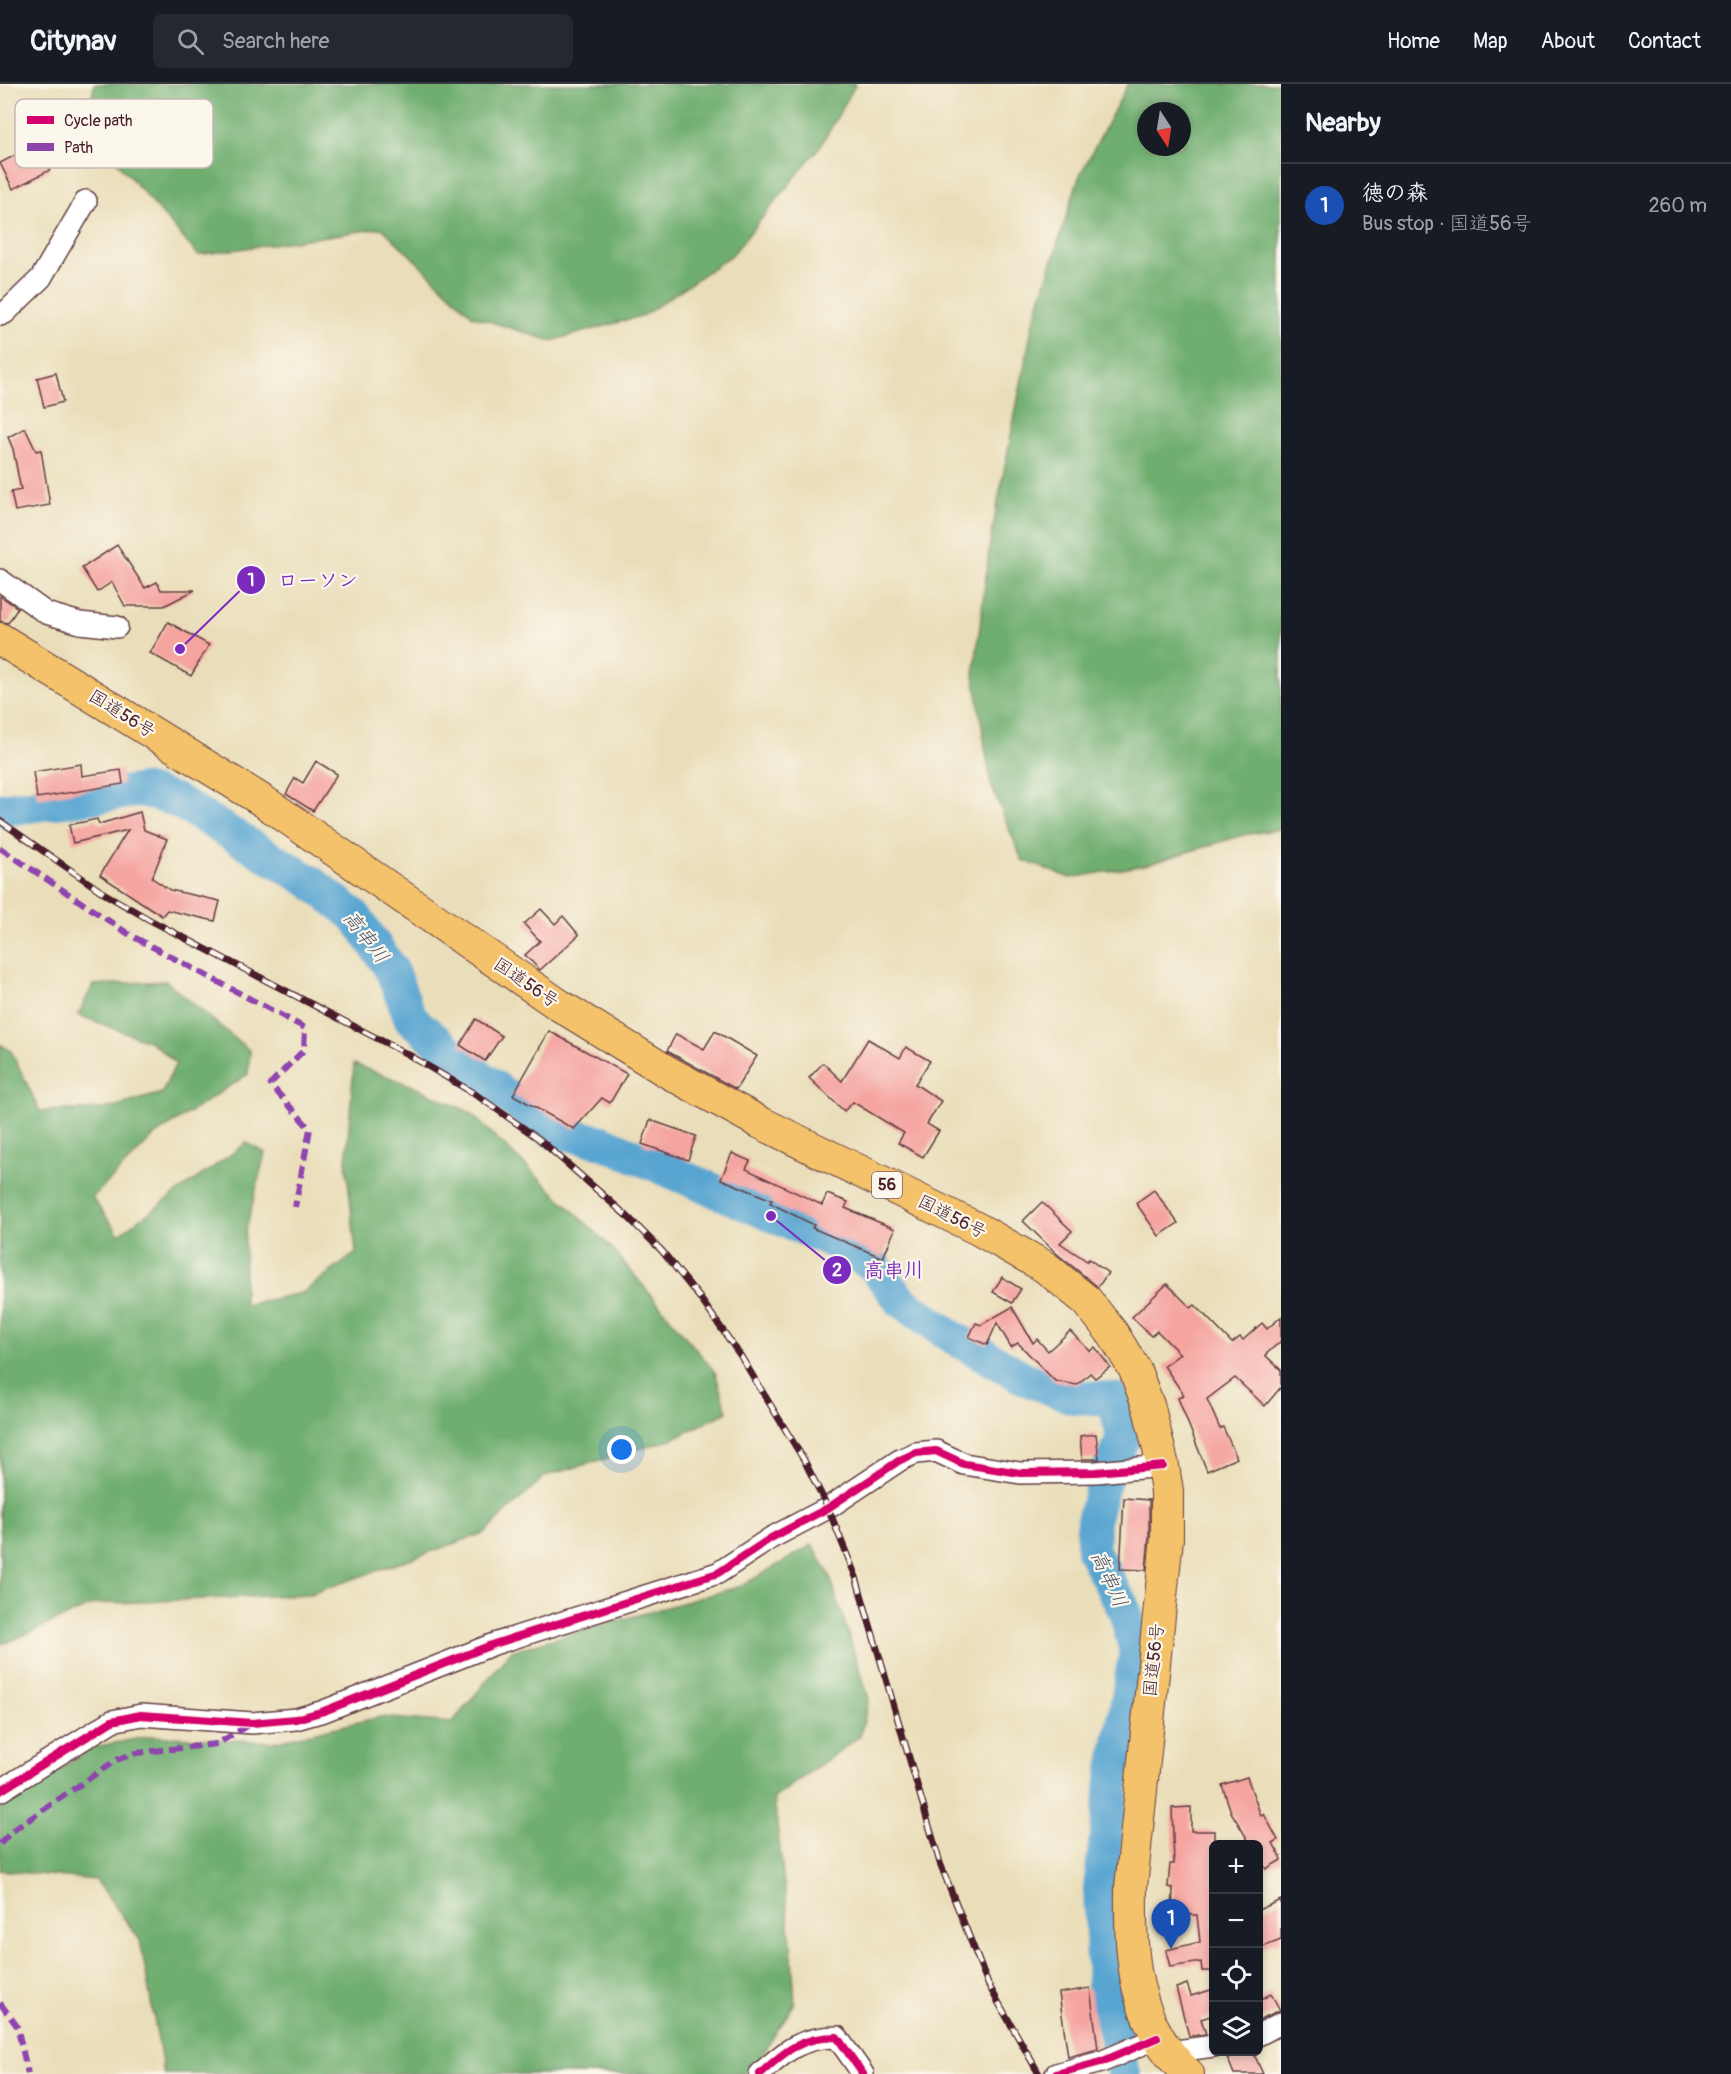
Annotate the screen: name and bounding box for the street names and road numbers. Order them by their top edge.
street label: 国道56号 [84,685,160,743]
street label: 国道56号 [489,953,563,1013]
road number: 56 [872,1172,902,1198]
street label: 国道56号 [914,1190,990,1244]
street label: 国道56号 [1139,1622,1169,1698]

